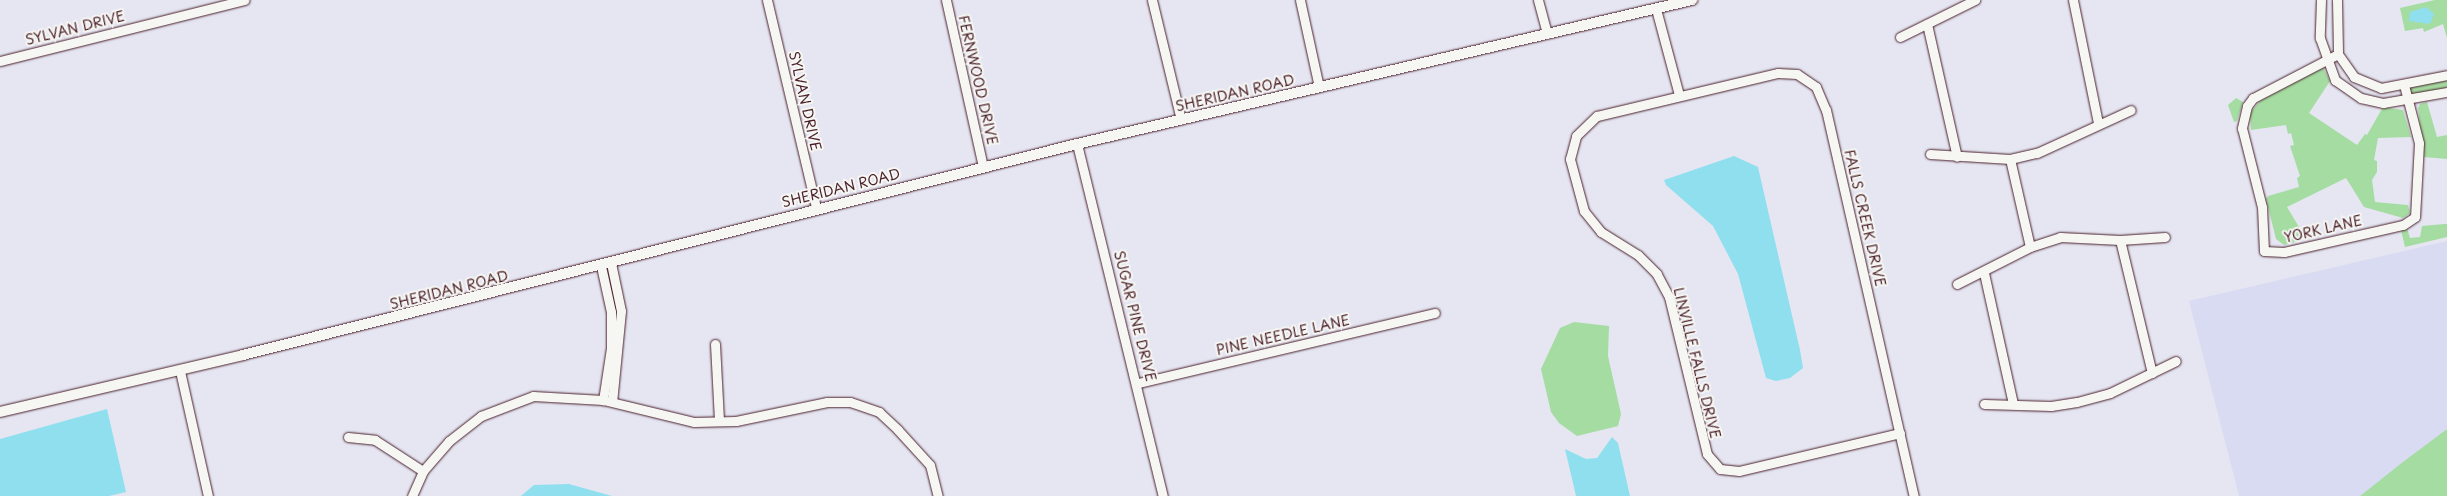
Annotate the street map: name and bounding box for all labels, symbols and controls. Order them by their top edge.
street label: SYLVAN DRIVE [23,8,127,48]
street label: FERNWOOD DRIVE [955,13,1001,147]
street label: SYLVAN DRIVE [785,49,825,153]
street label: SHERIDAN ROAD [1174,71,1296,115]
street label: FALLS CREEK DRIVE [1841,147,1889,289]
street label: SHERIDAN ROAD [780,165,902,211]
street label: YORK LANE [2282,212,2364,246]
street label: SUGAR PINE DRIVE [1110,248,1160,384]
street label: SHERIDAN ROAD [388,267,510,313]
street label: LINVILLE FALLS DRIVE [1670,285,1724,441]
street label: PINE NEEDLE LANE [1214,311,1352,359]

